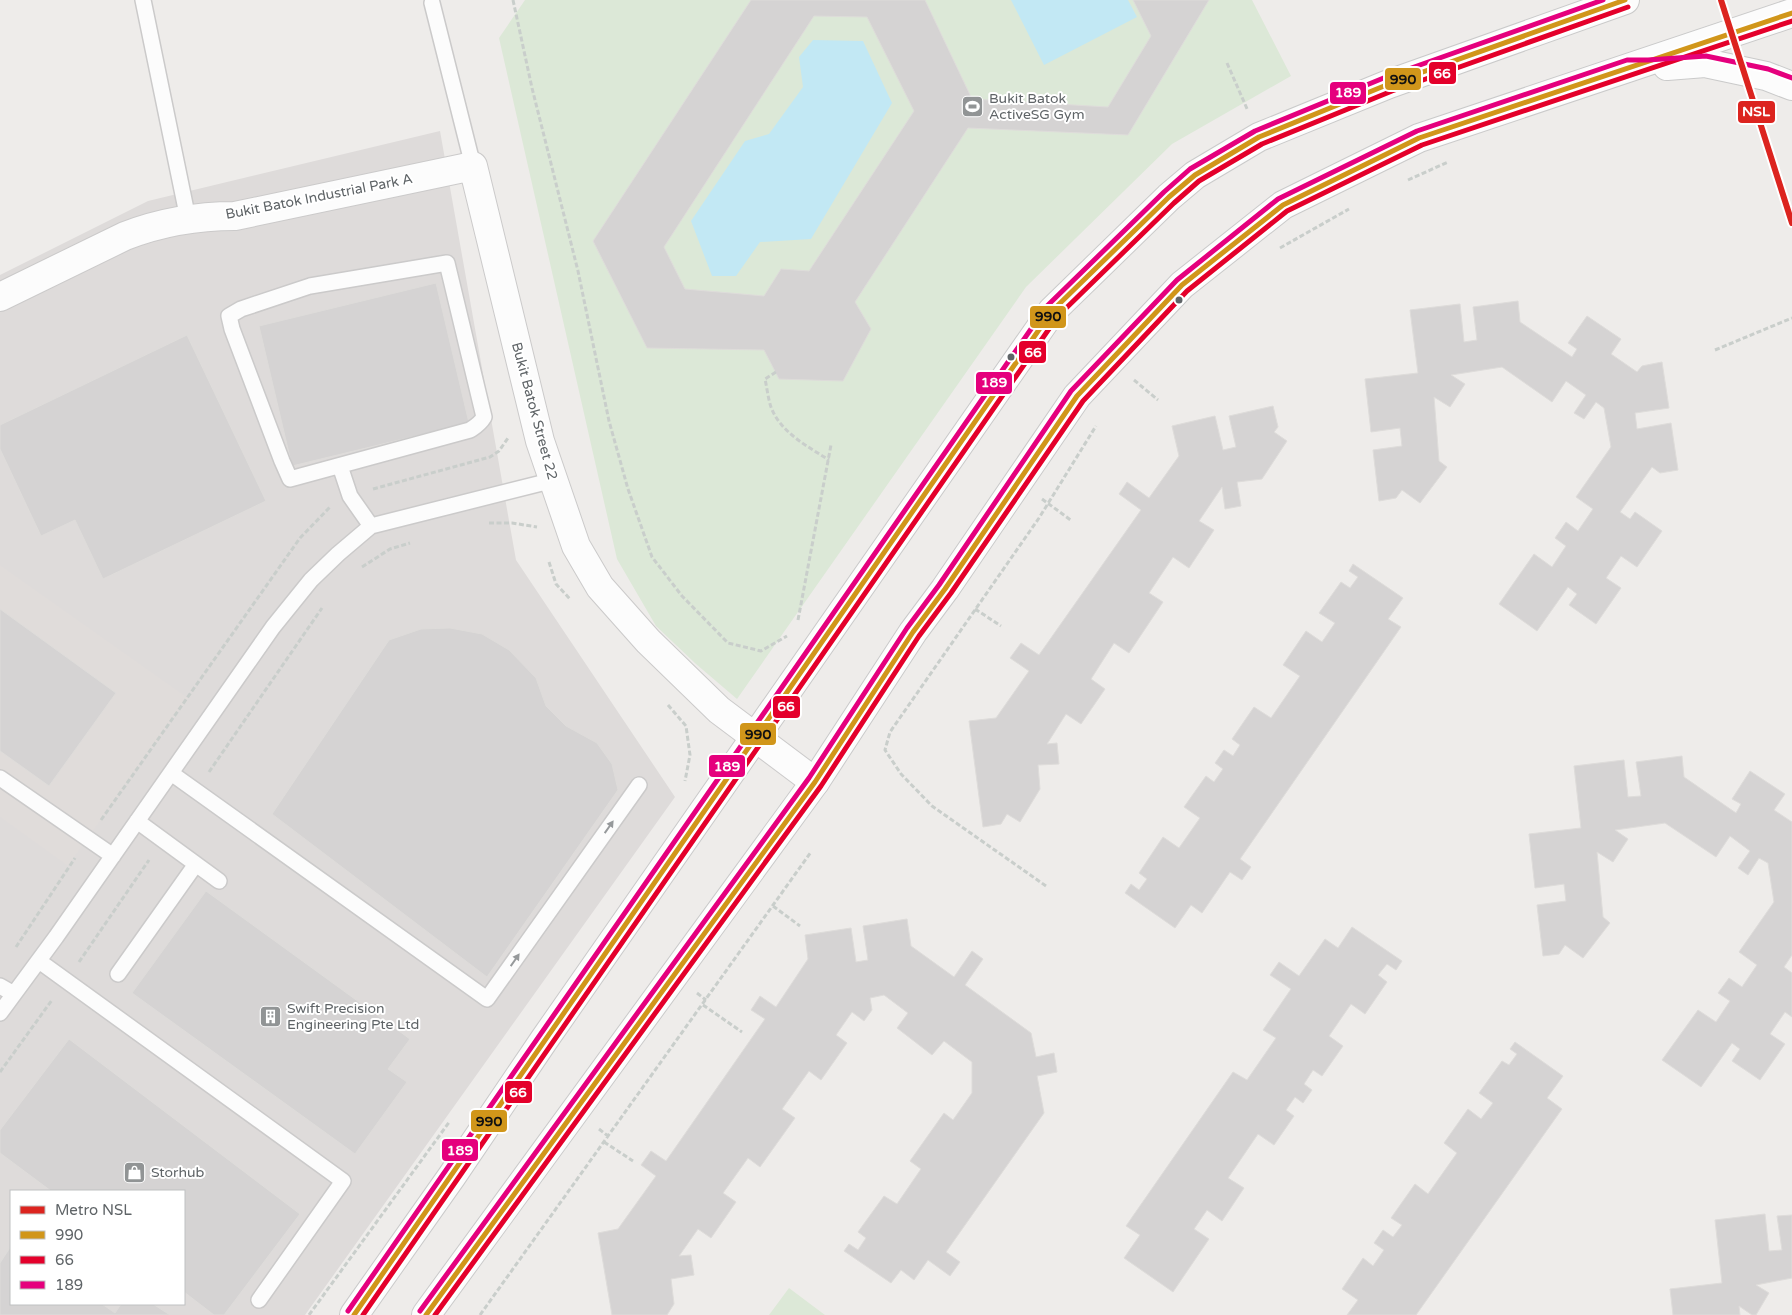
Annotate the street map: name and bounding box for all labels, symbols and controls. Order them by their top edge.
line badge: 66 [1428,61,1457,85]
text: 66 [1433,65,1451,82]
line badge: 990 [1384,67,1422,91]
text: 990 [1390,71,1416,88]
line badge: 189 [1329,81,1367,105]
text: 189 [1335,84,1361,101]
place label: Bukit Batok ActiveSG Gym [989,90,1085,123]
sports icon: Bukit Batok ActiveSG Gym [961,94,985,118]
line badge: NSL [1737,100,1776,124]
text: NSL [1742,103,1771,120]
street label: Bukit Batok Industrial Park A [224,170,414,223]
unlabelled marker [1174,295,1184,305]
line badge: 990 [1029,305,1067,329]
text: 990 [1035,308,1061,325]
street label: Bukit Batok Street 22 [508,340,561,482]
line badge: 66 [1018,340,1047,364]
text: 66 [1024,344,1042,361]
unlabelled marker [1006,352,1016,362]
line badge: 189 [975,371,1013,395]
text: 189 [981,374,1007,391]
line badge: 66 [772,695,801,719]
text: 66 [777,698,795,715]
line badge: 990 [739,722,777,746]
text: 990 [745,726,771,743]
line badge: 189 [708,754,746,778]
text: 189 [714,758,740,775]
one-way arrow [604,820,614,834]
one-way arrow [510,953,520,966]
place label: Swift Precision Engineering Pte Ltd [287,1000,419,1033]
building icon: Swift Precision Engineering Pte Ltd [259,1004,283,1028]
line badge: 66 [504,1080,533,1104]
text: 66 [509,1084,527,1101]
line badge: 990 [470,1109,508,1133]
text: 990 [476,1113,502,1130]
line badge: 189 [441,1138,479,1162]
text: 189 [447,1142,473,1159]
shop icon: Storhub [123,1160,147,1184]
place label: Storhub [151,1164,204,1181]
legend [10,1190,185,1305]
text: Metro NSL [55,1201,132,1219]
text: 990 [55,1226,83,1244]
text: 66 [55,1251,74,1269]
text: 189 [55,1276,83,1294]

